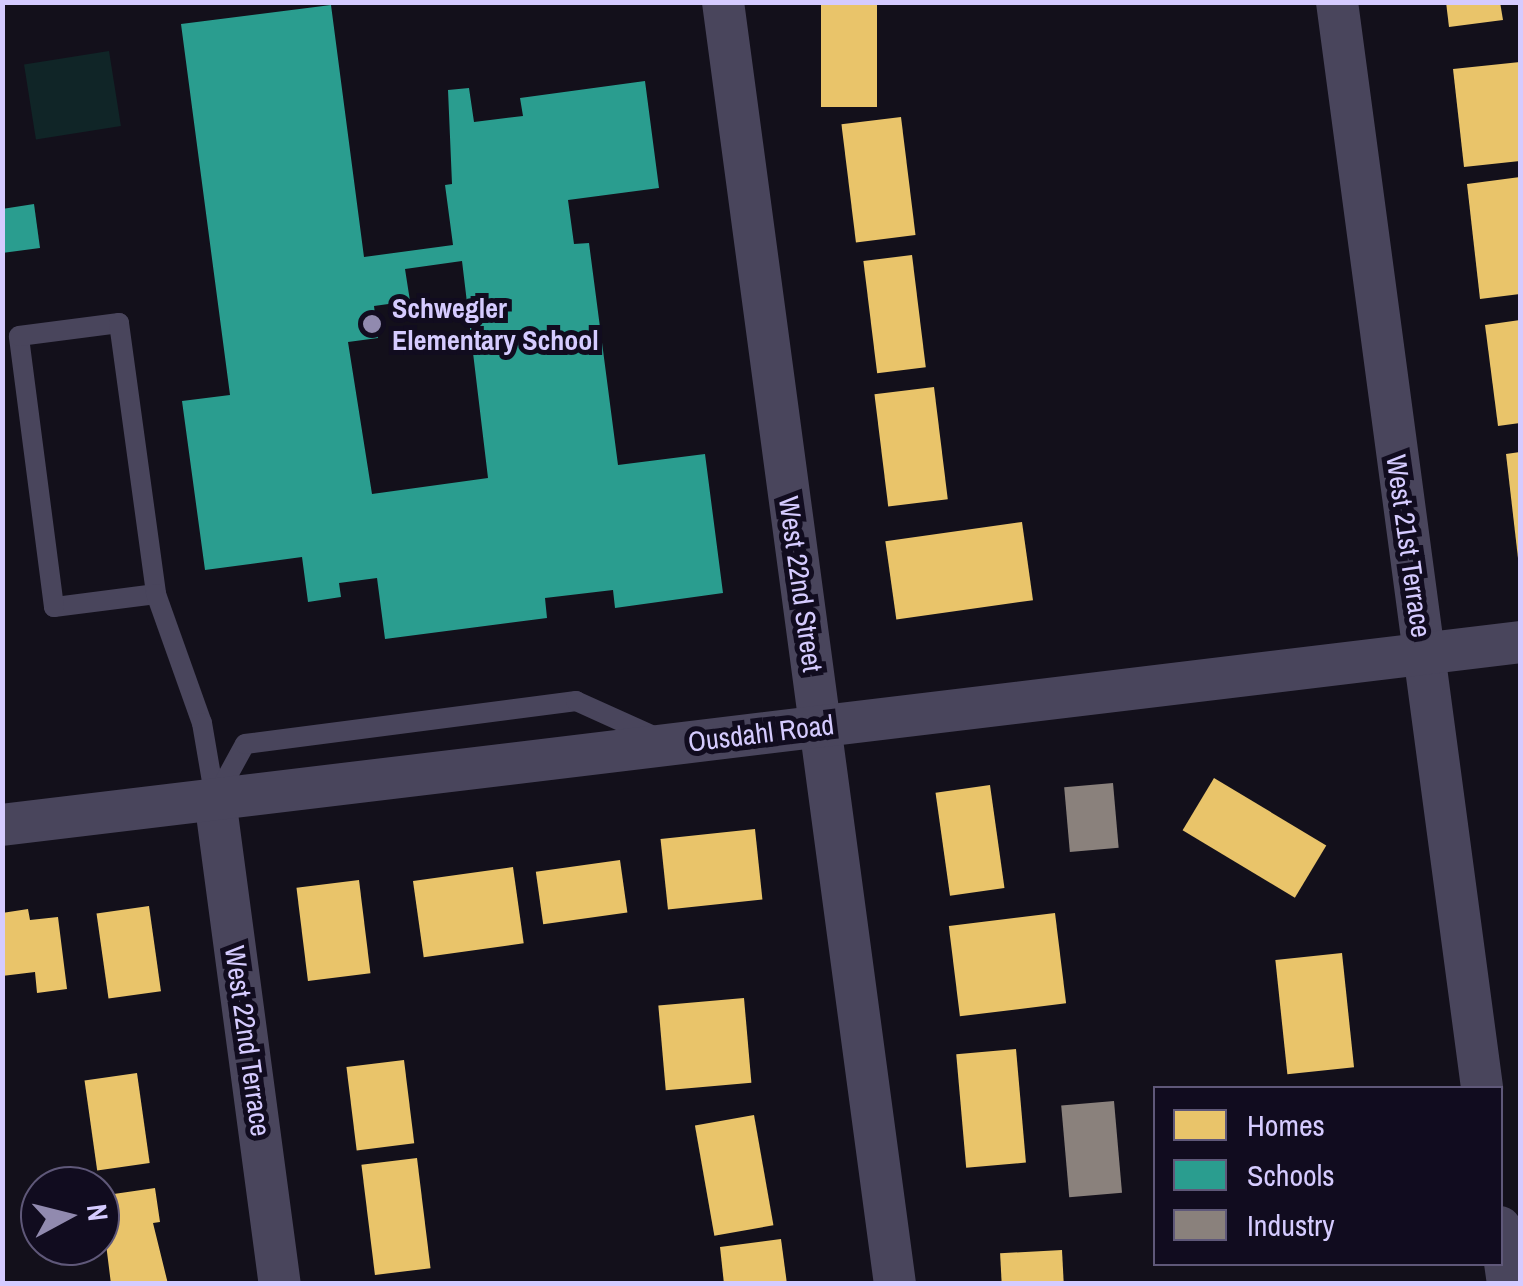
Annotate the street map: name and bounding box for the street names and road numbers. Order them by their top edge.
street label: West 21st Terrace [1380,452,1438,640]
street label: West 22nd Street [772,494,830,674]
street label: Ousdahl Road [686,707,836,759]
street label: West 22nd Terrace [218,943,278,1139]

